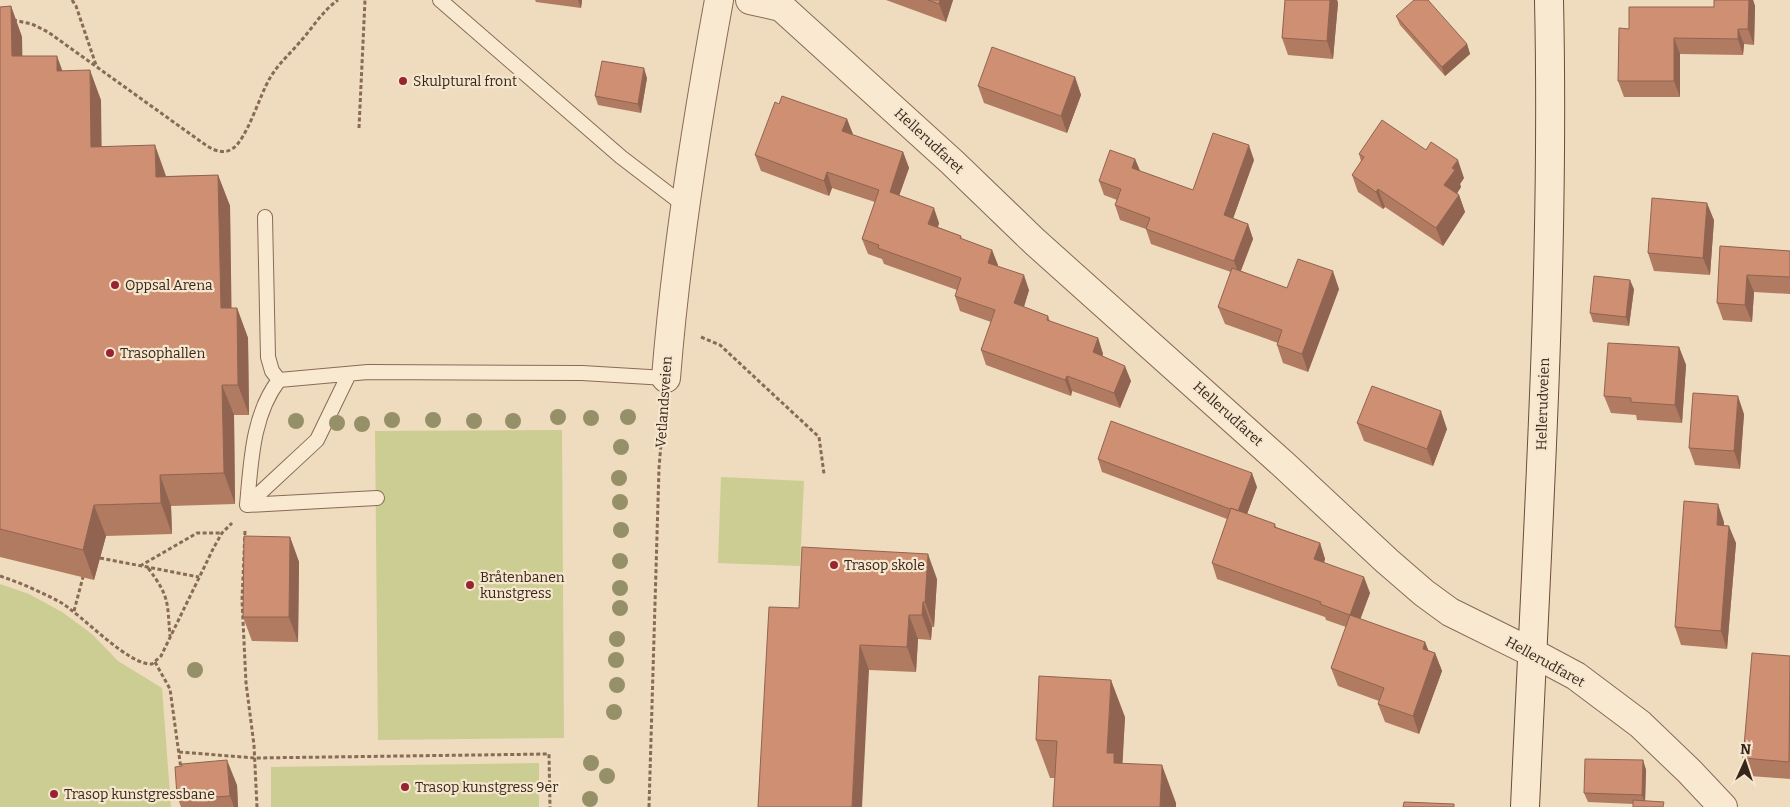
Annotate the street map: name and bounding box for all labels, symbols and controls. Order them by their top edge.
place label: Skulptural front [413,73,517,90]
marker: Skulptural front [397,75,409,87]
street label: Hellerudfaret [891,105,967,177]
place label: Oppsal Arena [125,277,213,294]
marker: Oppsal Arena [109,279,121,291]
place label: Trasophallen [120,345,205,362]
marker: Trasophallen [104,347,116,359]
street label: Vetlandsveien [652,355,676,448]
street label: Hellerudveien [1533,357,1553,451]
street label: Hellerudfaret [1189,378,1267,450]
place label: Trasop skole [844,557,925,574]
marker: Trasop skole [828,559,840,571]
place label: Bråtenbanen kunstgress [480,569,565,602]
marker: Bråtenbanen kunstgress [464,579,476,591]
street label: Hellerudfaret [1502,633,1588,691]
north arrow [1720,737,1770,787]
text: N [1740,741,1752,758]
place label: Trasop kunstgress 9er [415,779,558,796]
marker: Trasop kunstgress 9er [399,781,411,793]
place label: Trasop kunstgressbane [64,786,215,803]
marker: Trasop kunstgressbane [48,788,60,800]

